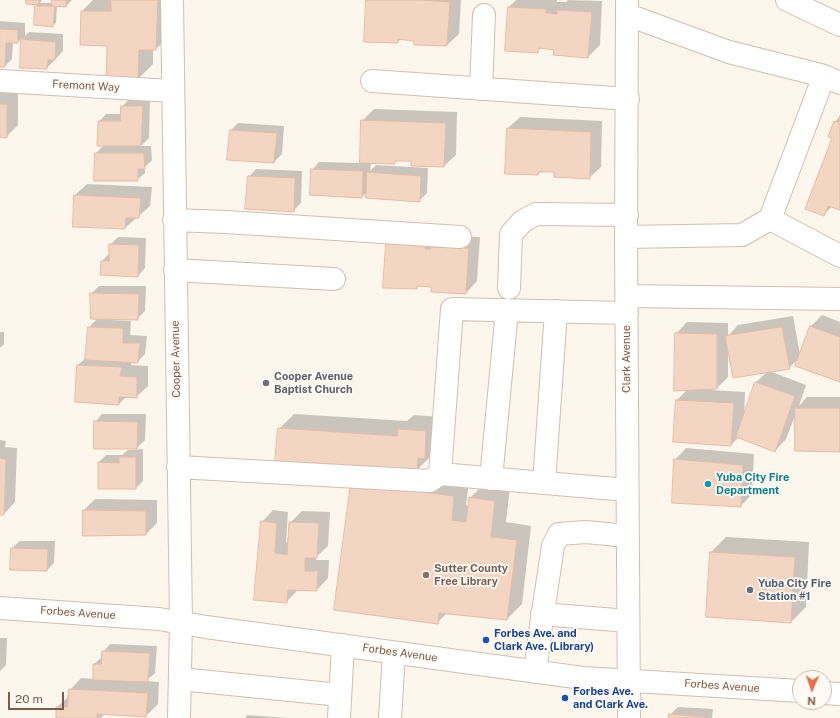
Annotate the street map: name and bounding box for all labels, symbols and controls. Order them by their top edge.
street label: Fremont Way [52,78,120,94]
street label: Cooper Avenue [169,320,183,398]
street label: Clark Avenue [620,325,634,393]
place label: Cooper Avenue Baptist Church [274,370,353,396]
marker: Cooper Avenue Baptist Church [261,378,271,388]
place label: Yuba City Fire Department [716,471,789,497]
marker: Yuba City Fire Department [703,479,713,489]
place label: Sutter County Free Library [434,562,508,588]
marker: Sutter County Free Library [421,570,431,580]
place label: Yuba City Fire Station #1 [758,577,831,603]
marker: Yuba City Fire Station #1 [745,585,755,595]
street label: Forbes Avenue [40,604,116,622]
place label: Forbes Ave. and Clark Ave. (Library) [494,627,594,653]
marker: Forbes Ave. and Clark Ave. (Library) [481,635,491,645]
street label: Forbes Avenue [362,641,438,665]
north arrow [792,670,832,710]
street label: Forbes Avenue [684,677,760,695]
scale bar [10,684,66,710]
place label: Forbes Ave. and Clark Ave. [573,685,648,711]
text: 20 m [15,692,43,706]
marker: Forbes Ave. and Clark Ave. [560,693,570,703]
text: N [807,695,816,707]

